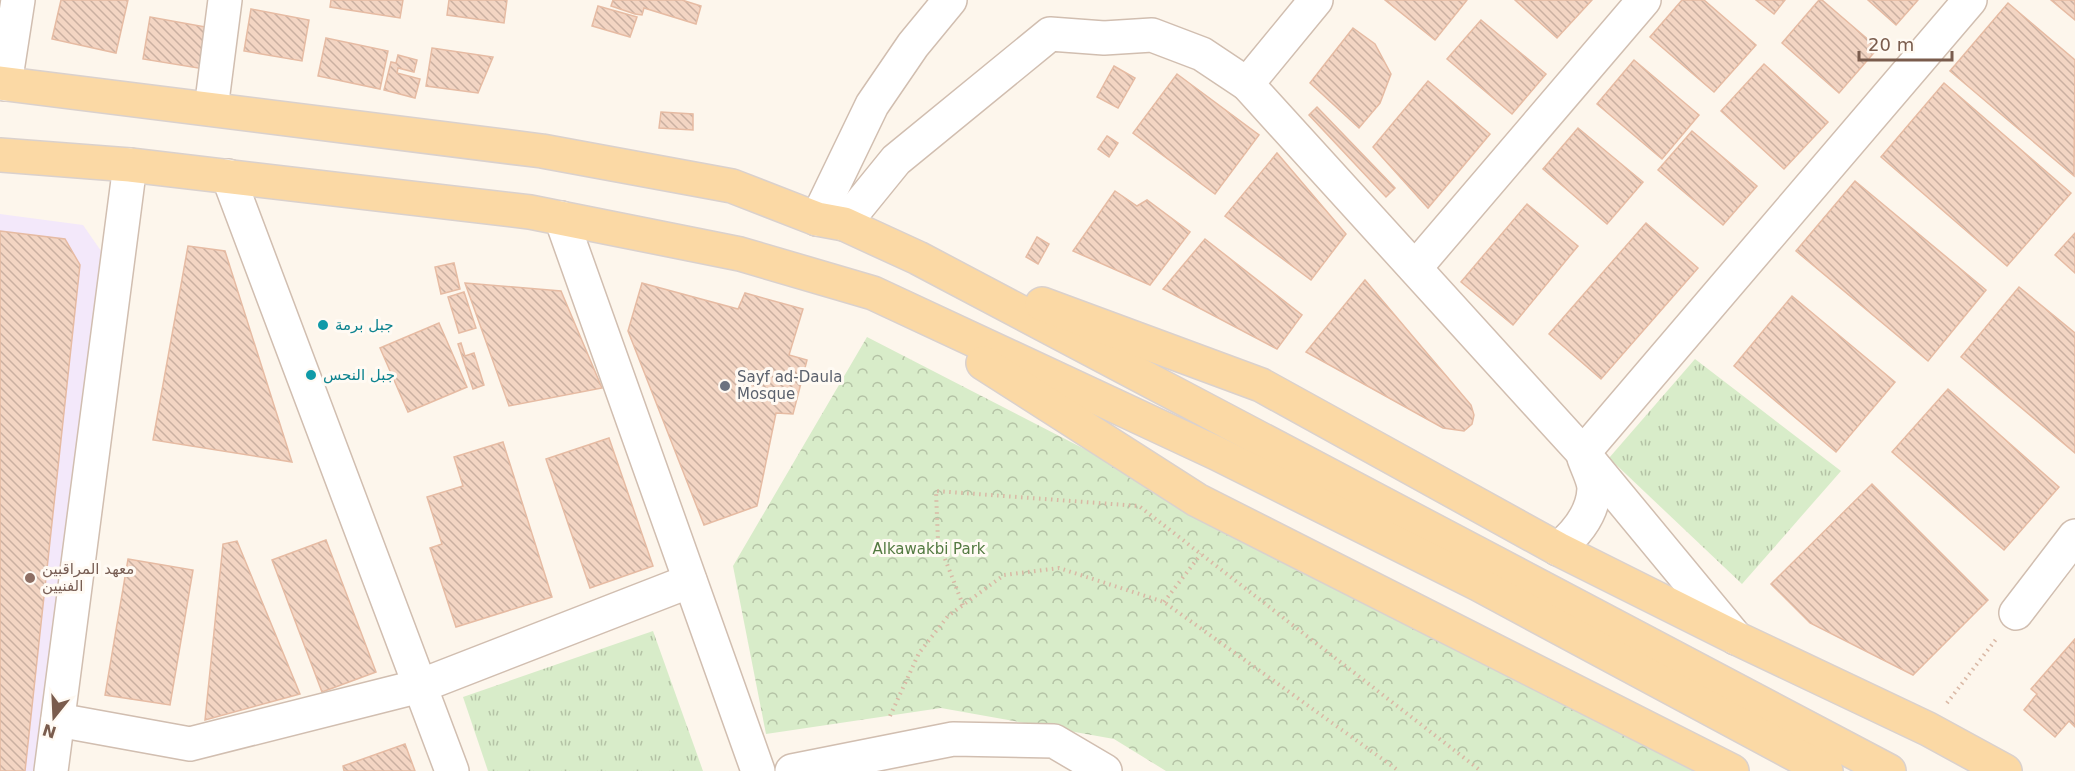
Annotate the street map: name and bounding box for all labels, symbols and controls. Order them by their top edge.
scale bar [1859,24,1952,62]
text: 20 m [1868,34,1914,55]
place label: جبل برمة [335,316,393,334]
marker: جبل برمة [316,318,330,332]
place label: جبل النحس [323,366,395,384]
marker: جبل النحس [304,368,318,382]
place label: Sayf ad-Daula Mosque [737,368,842,403]
marker: Sayf ad-Daula Mosque [718,379,732,393]
park label: Alkawakbi Park [872,540,986,558]
place label: معهد المراقبين الفنيين [42,560,134,595]
marker: معهد المراقبين الفنيين [23,571,37,585]
north arrow [24,687,84,747]
text: N [40,720,59,742]

